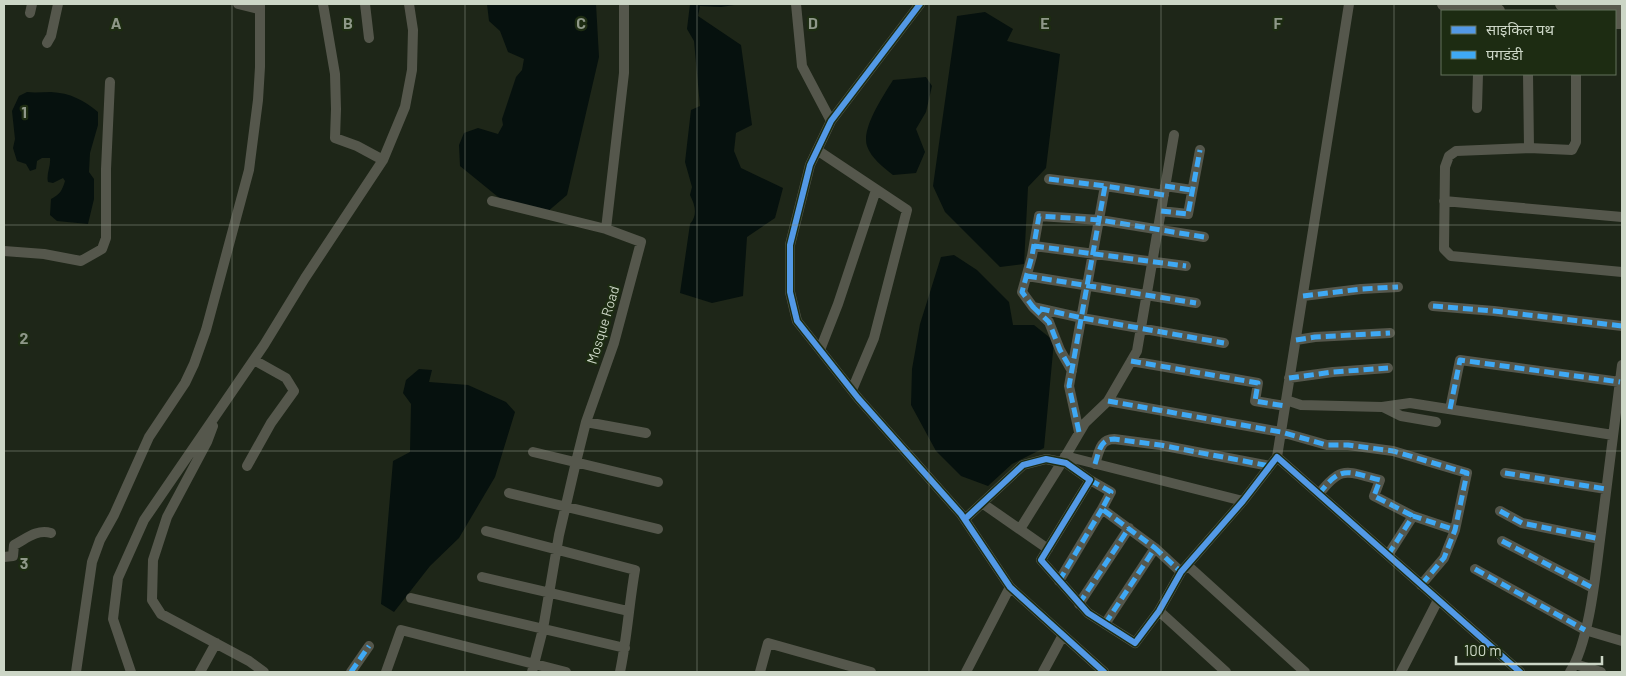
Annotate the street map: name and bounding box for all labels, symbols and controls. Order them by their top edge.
legend [1441,10,1616,75]
text: A [111,13,122,32]
text: B [343,13,353,32]
text: C [576,13,586,32]
text: D [808,13,818,32]
text: E [1040,13,1050,32]
text: F [1274,13,1283,32]
text: साइकिल पथ [1486,20,1554,38]
text: पगडंडी [1486,45,1524,63]
text: 1 [21,102,27,121]
street label: Mosque Road [583,284,622,366]
text: 2 [20,328,29,347]
text: 3 [20,553,28,572]
scale bar [1456,634,1602,666]
text: 100 m [1464,641,1502,659]

